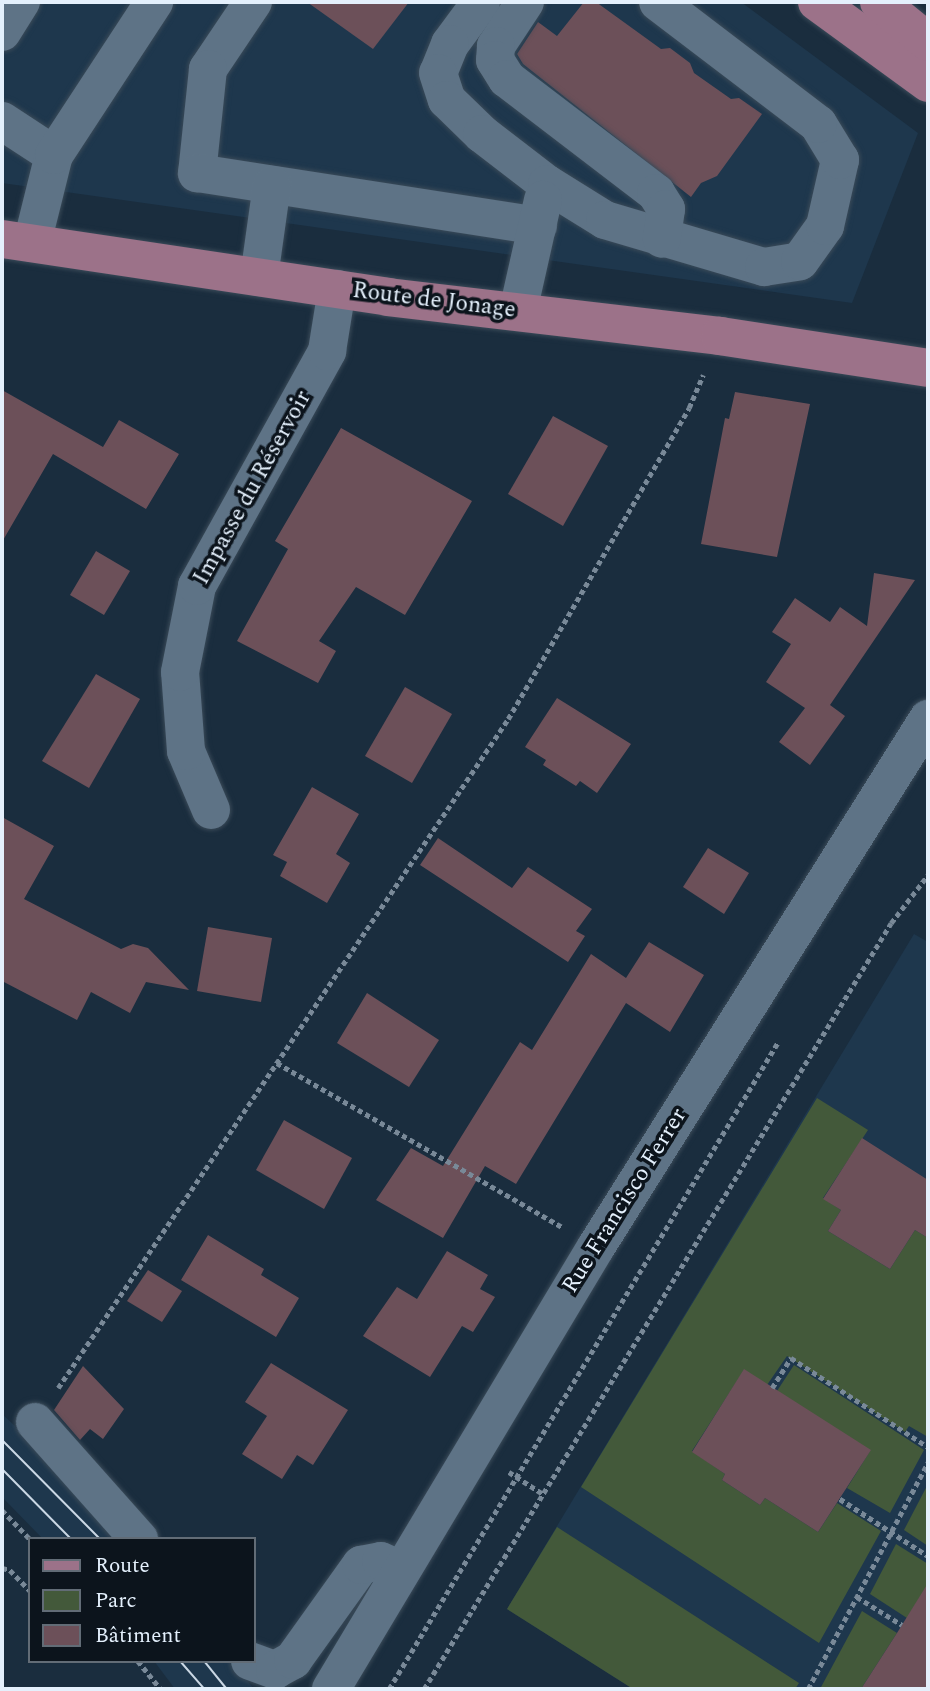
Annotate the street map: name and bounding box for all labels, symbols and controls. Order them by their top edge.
street label: Route de Jonage [351,277,517,325]
street label: Impasse du Réservoir [188,386,318,590]
street label: Rue Francisco Ferrer [557,1103,693,1299]
legend [28,1537,256,1663]
text: Route [95,1550,150,1582]
text: Parc [95,1585,137,1617]
text: Bâtiment [95,1620,181,1652]

